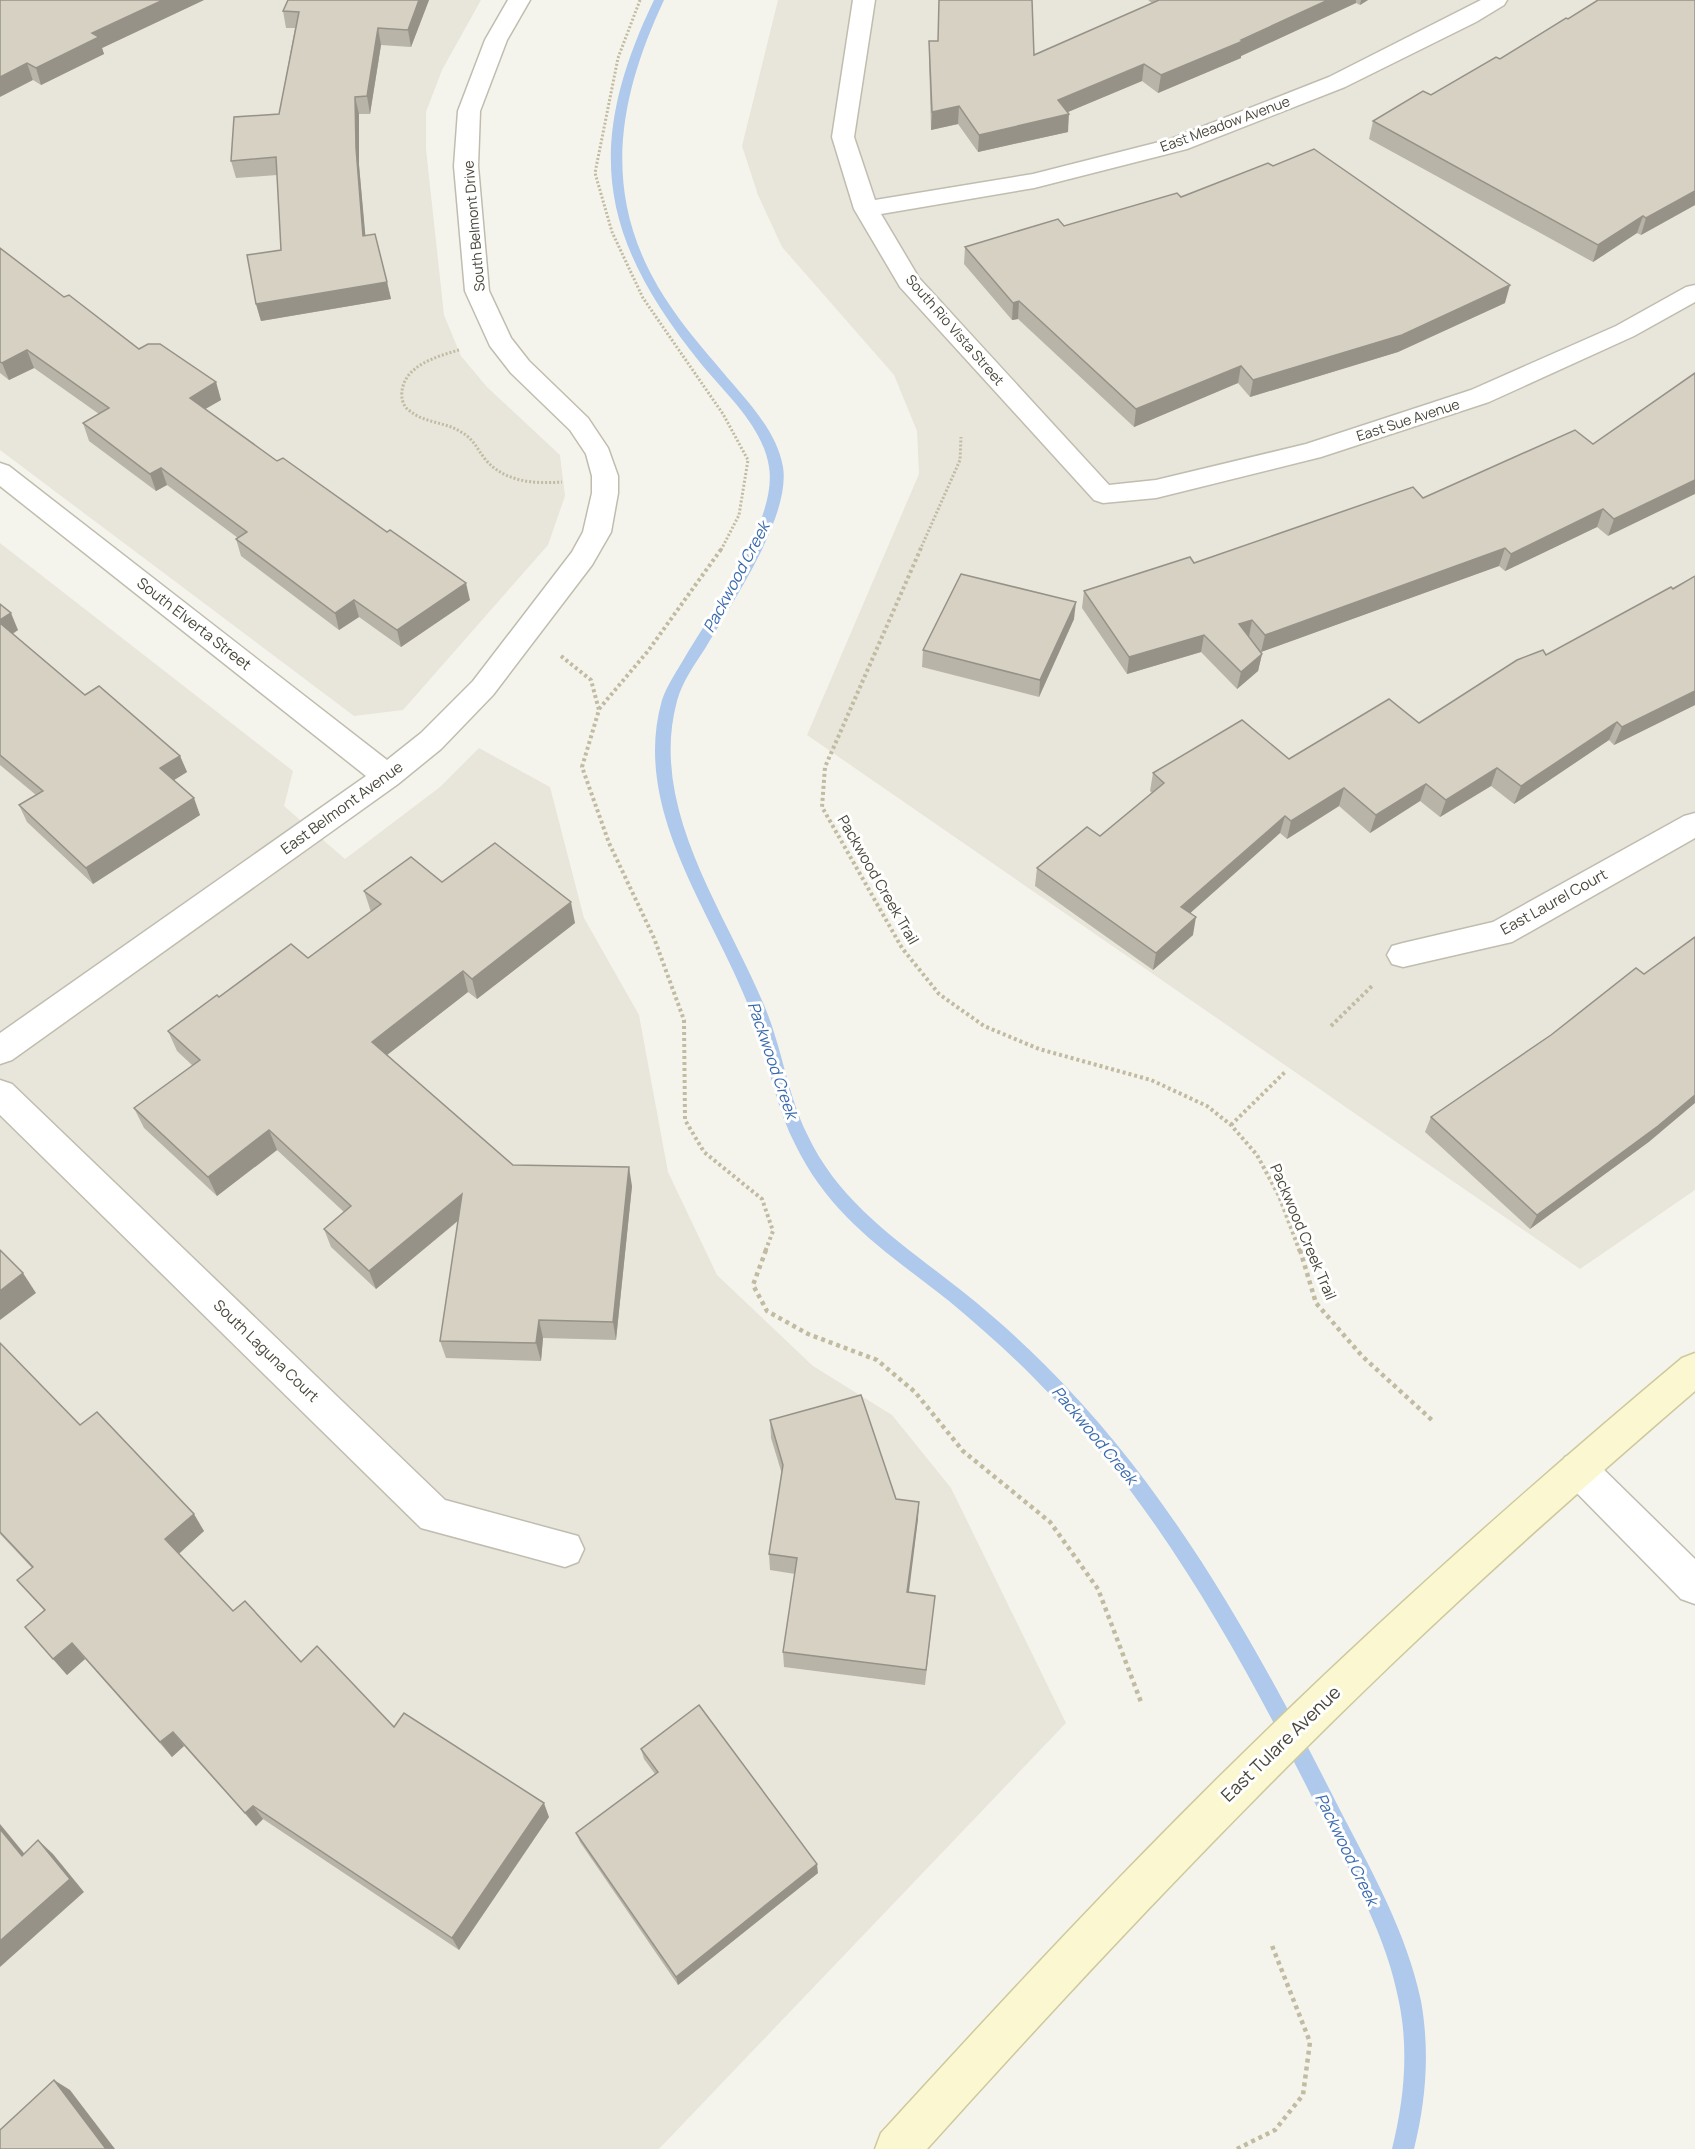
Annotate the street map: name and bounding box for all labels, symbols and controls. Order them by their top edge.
street label: East Meadow Avenue [1157,91,1292,156]
street label: South Belmont Drive [458,160,489,292]
street label: South Rio Vista Street [902,270,1009,389]
street label: East Sue Avenue [1354,394,1462,445]
water label: Packwood Creek [698,516,775,636]
street label: South Elverta Street [133,572,256,675]
street label: East Belmont Avenue [276,756,407,859]
street label: Packwood Creek Trail [833,811,924,948]
street label: East Laurel Court [1497,864,1611,940]
water label: Packwood Creek [743,999,804,1123]
street label: Packwood Creek Trail [1265,1160,1342,1303]
street label: South Laguna Court [209,1295,324,1406]
water label: Packwood Creek [1047,1381,1144,1490]
street label: East Tulare Avenue [1215,1680,1345,1807]
water label: Packwood Creek [1310,1789,1385,1911]

